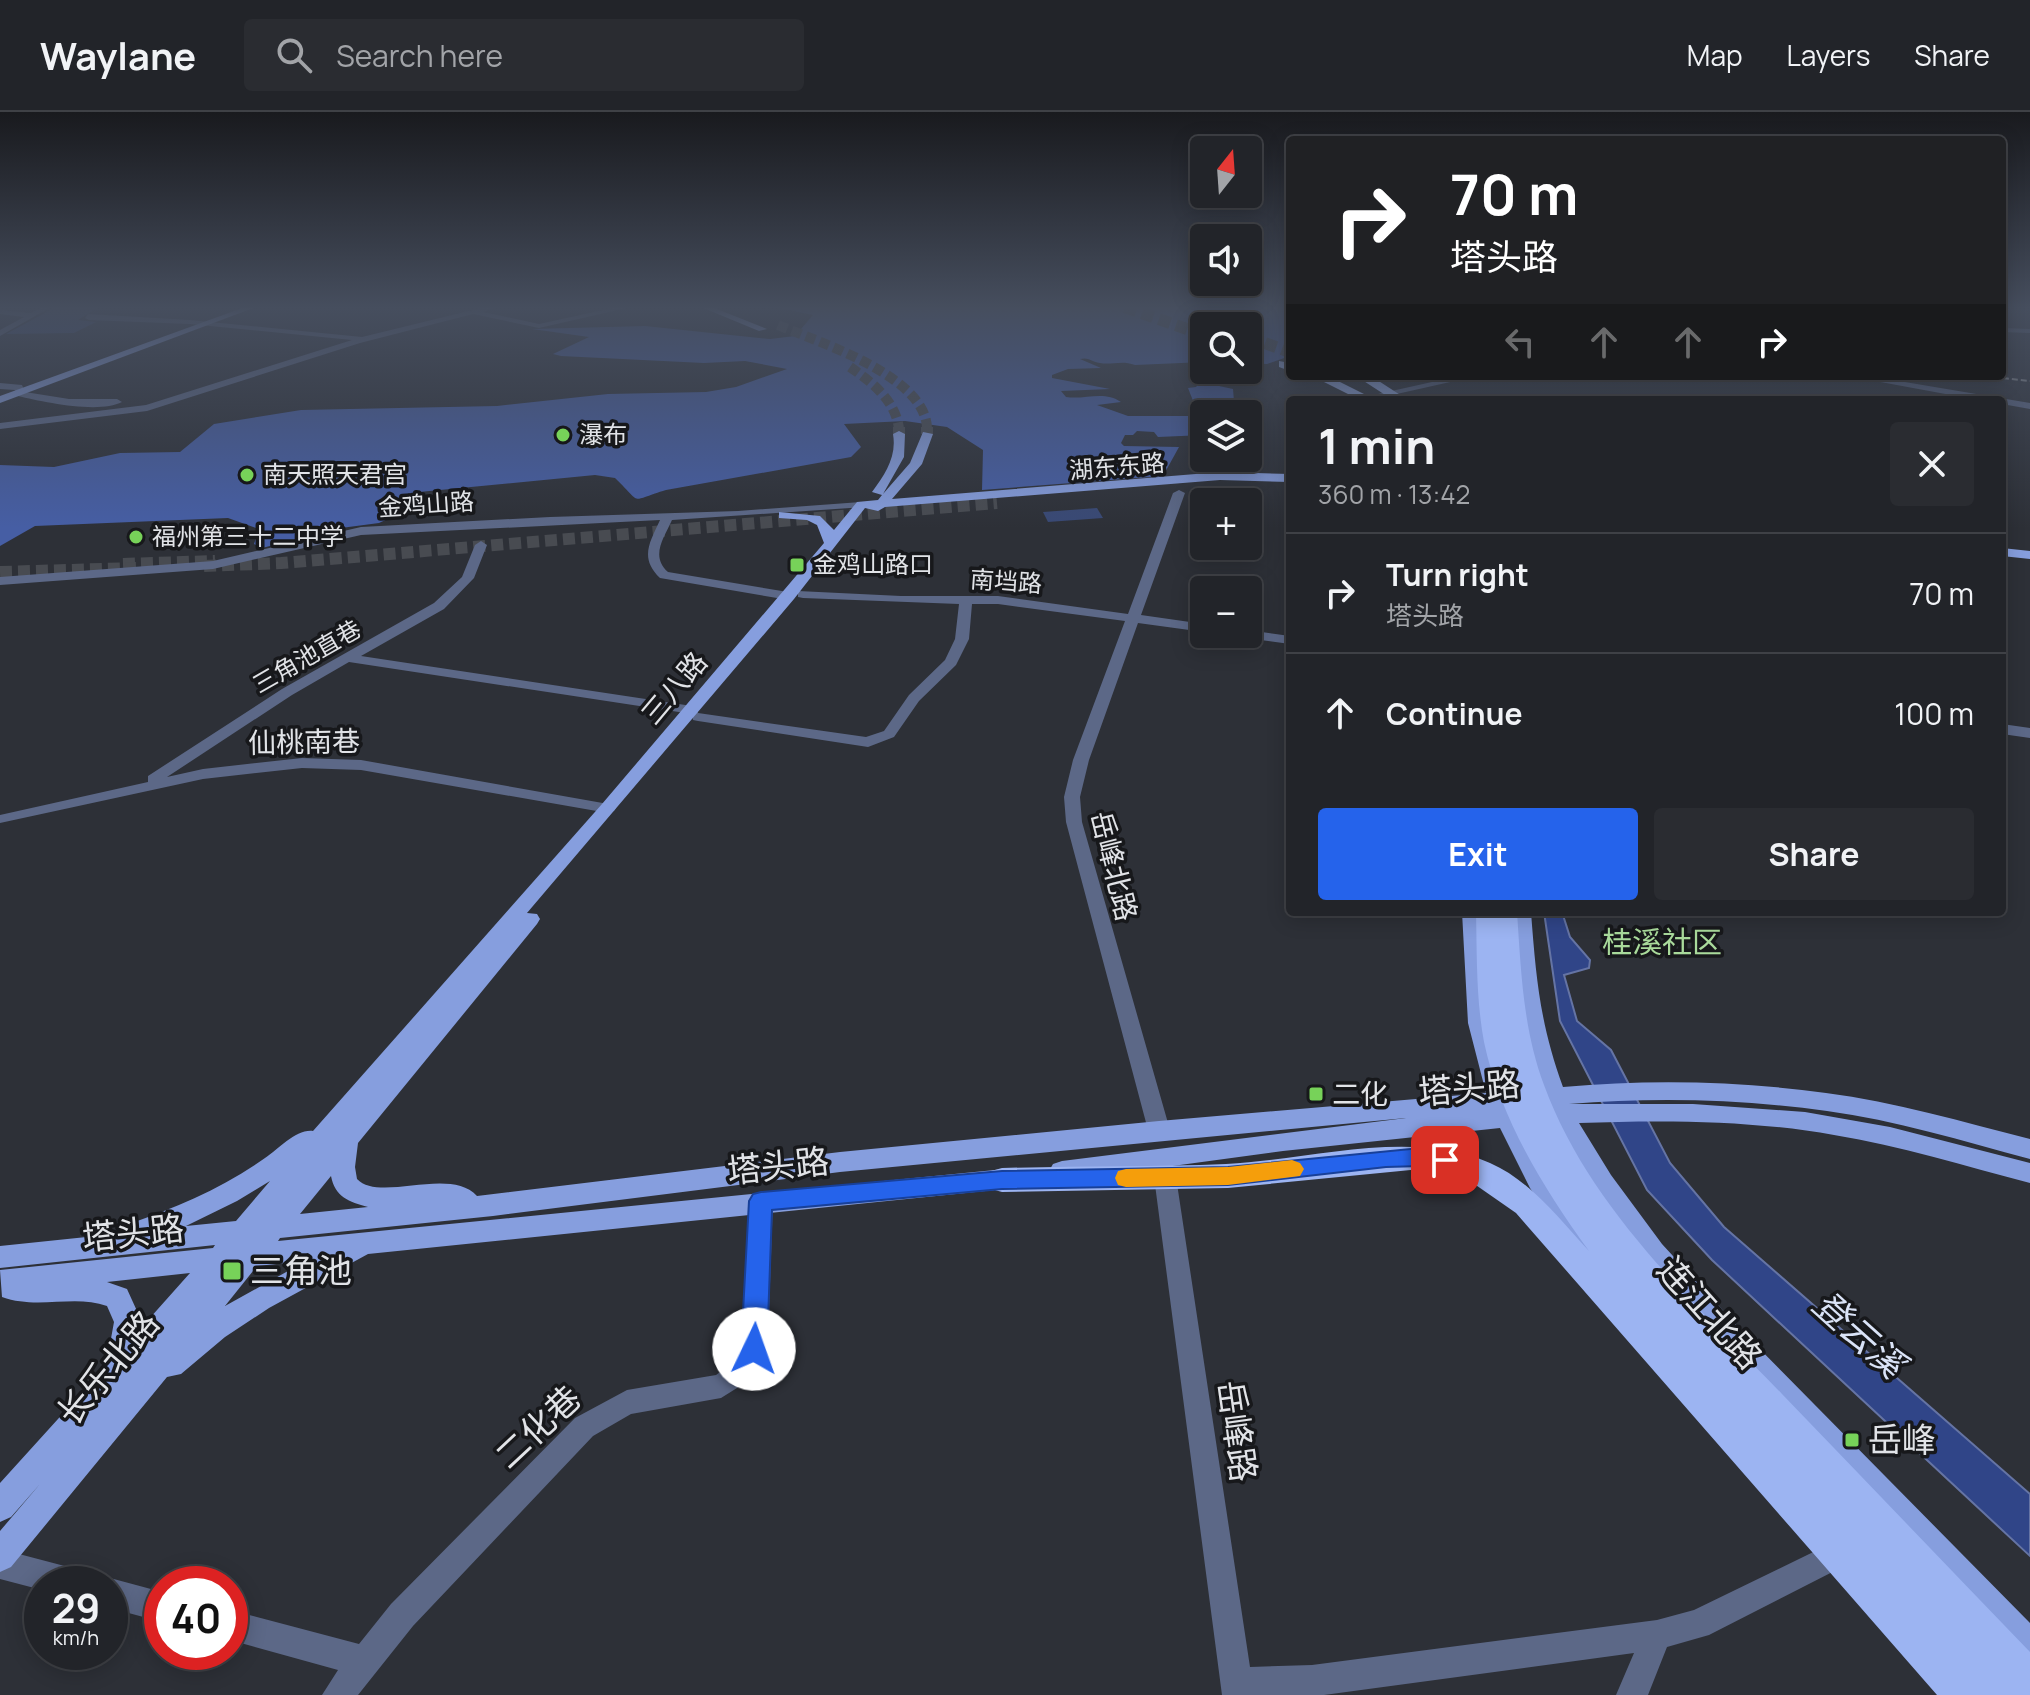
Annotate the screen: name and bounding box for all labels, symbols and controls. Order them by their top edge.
search box [244,19,804,91]
text: Waylane [40,29,196,81]
icon: search [272,33,316,77]
text: Search here [336,35,503,76]
text: Map [1687,36,1743,74]
text: Layers [1787,36,1870,74]
text: Share [1914,36,1990,74]
north arrow [1190,136,1262,208]
map controls [1190,136,1262,648]
text: 70 m [1450,155,1578,232]
icon: right [1318,168,1422,272]
button: sound [1190,224,1262,296]
text: 塔头路 [1450,232,1558,281]
button: search [1190,312,1262,384]
icon: left [1498,320,1542,364]
icon: ahead [1582,320,1626,364]
icon: ahead [1666,320,1710,364]
icon: right [1750,320,1794,364]
button: layers [1190,400,1262,472]
text: 1 min [1318,413,1435,478]
place label: 瀑布 [579,417,627,450]
button: close [1890,422,1974,506]
marker: 瀑布 [554,426,572,444]
street label: 湖东东路 [1068,445,1166,486]
place label: 南天照天君宫 [263,457,407,490]
marker: 南天照天君宫 [238,466,256,484]
text: 360 m · 13:42 [1318,476,1470,512]
street label: 金鸡山路 [377,484,475,523]
button: + [1190,488,1262,560]
place label: 福州第三十二中学 [152,519,344,552]
marker: 福州第三十二中学 [127,528,145,546]
place label: 金鸡山路口 [813,547,933,580]
text: Turn right [1386,554,1529,595]
marker: 金鸡山路口 [788,556,806,574]
street label: 南垱路 [969,562,1043,599]
icon: right [1318,571,1362,615]
text: 70 m [1909,573,1974,614]
button: − [1190,576,1262,648]
text: 塔头路 [1386,597,1464,633]
street label: 三角池直巷 [246,611,366,700]
street label: 三八路 [632,643,715,732]
icon: ahead [1318,691,1362,735]
text: Continue [1386,693,1522,734]
text: 100 m [1894,693,1974,734]
street label: 仙桃南巷 [248,721,360,761]
street label: 岳峰北路 [1083,807,1147,925]
button: Exit [1318,808,1638,900]
button: Share [1654,808,1974,900]
district label: 桂溪社区 [1602,921,1722,962]
street label: 塔头路 [1416,1060,1522,1114]
place label: 二化 [1332,1074,1388,1112]
marker: 二化 [1307,1085,1325,1103]
pin [1411,1126,1479,1194]
street label: 塔头路 [725,1137,831,1193]
icon: arrive [1423,1138,1467,1182]
street label: 塔头路 [80,1204,186,1260]
street label: 连江北路 [1648,1246,1773,1378]
place label: 三角池 [250,1247,352,1293]
marker: 三角池 [221,1260,243,1282]
water label: 登云溪 [1803,1279,1919,1391]
street label: 长乐北路 [46,1300,169,1434]
position arrow [712,1307,796,1391]
street label: 二化巷 [484,1375,590,1478]
street label: 岳峰路 [1208,1377,1268,1485]
place label: 岳峰 [1868,1416,1936,1462]
marker: 岳峰 [1843,1431,1861,1449]
speed limit sign: 40 [144,1566,248,1670]
text: 29 [52,1580,100,1635]
text: km/h [53,1624,99,1651]

